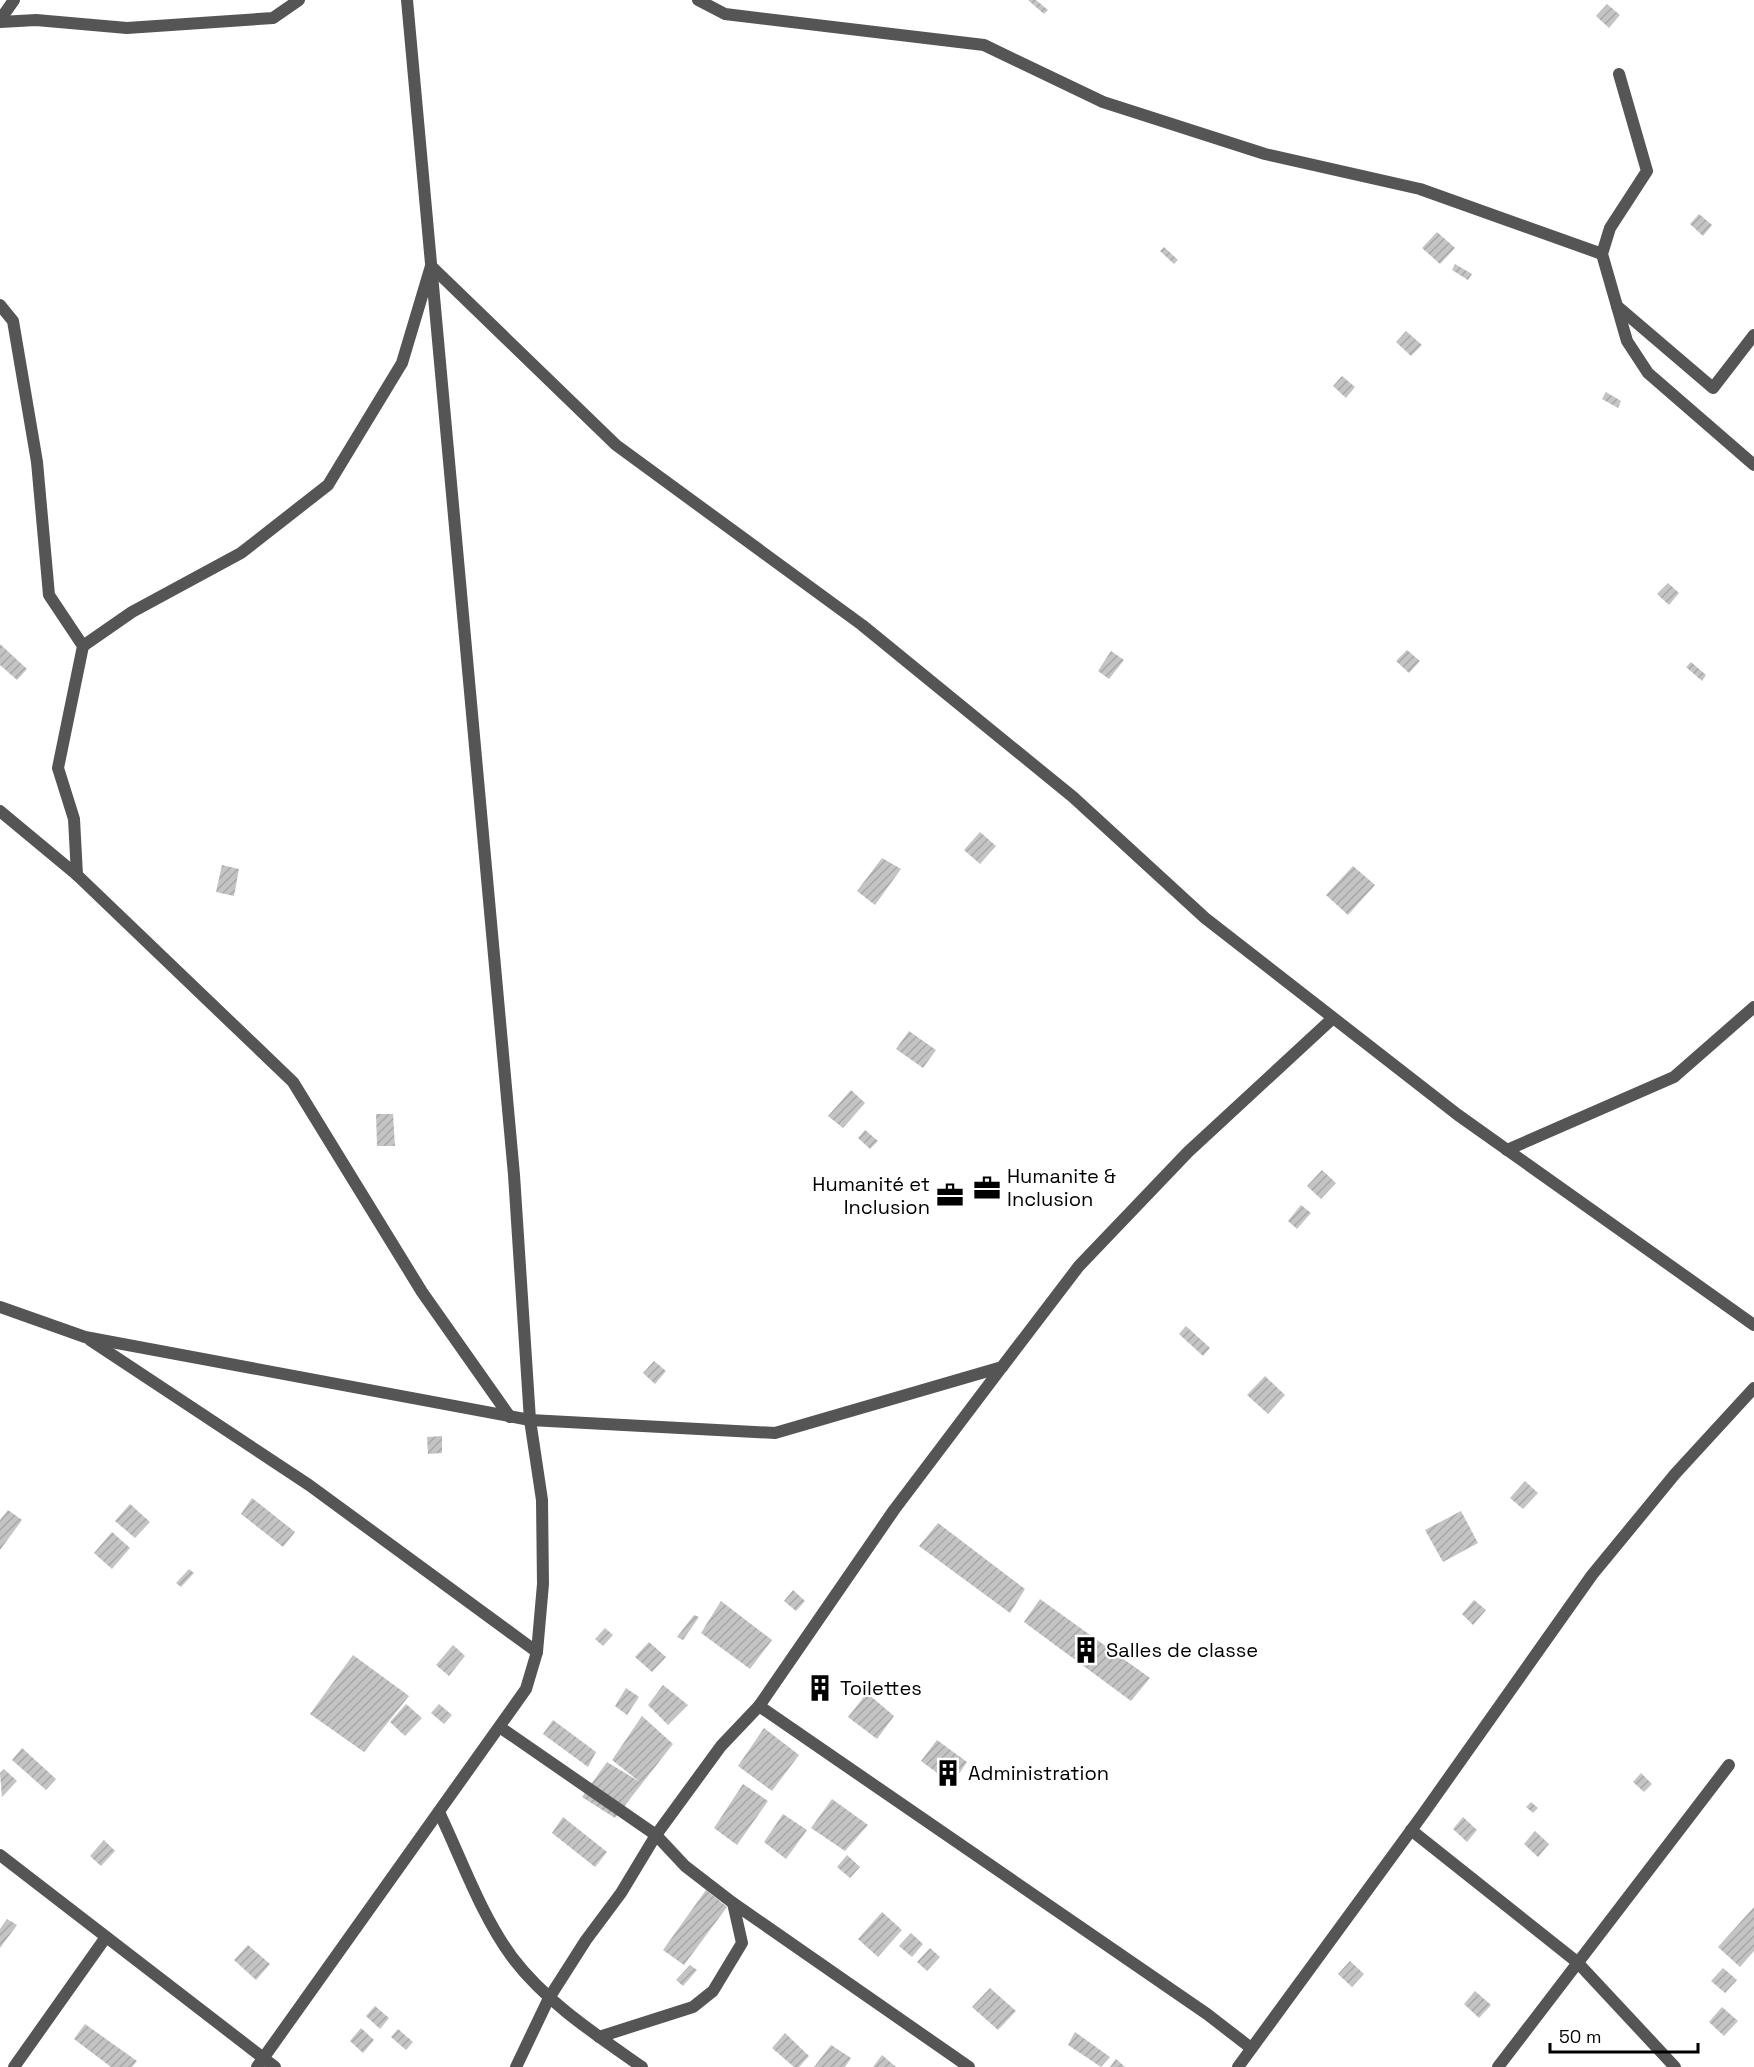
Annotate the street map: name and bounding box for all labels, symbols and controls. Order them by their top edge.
place label: Humanite & Inclusion [1007,1163,1116,1212]
place label: Humanité et Inclusion [812,1171,930,1220]
office icon: Humanite & Inclusion [972,1173,1002,1203]
office icon: Humanité et Inclusion [935,1180,965,1210]
building icon: Salles de classe [1071,1635,1101,1665]
place label: Salles de classe [1106,1637,1258,1663]
building icon: Toilettes [805,1673,835,1703]
place label: Toilettes [840,1675,922,1701]
building icon: Administration [933,1758,963,1788]
place label: Administration [968,1760,1109,1786]
scale bar [1550,2016,1698,2054]
text: 50 m [1559,2025,1601,2048]

